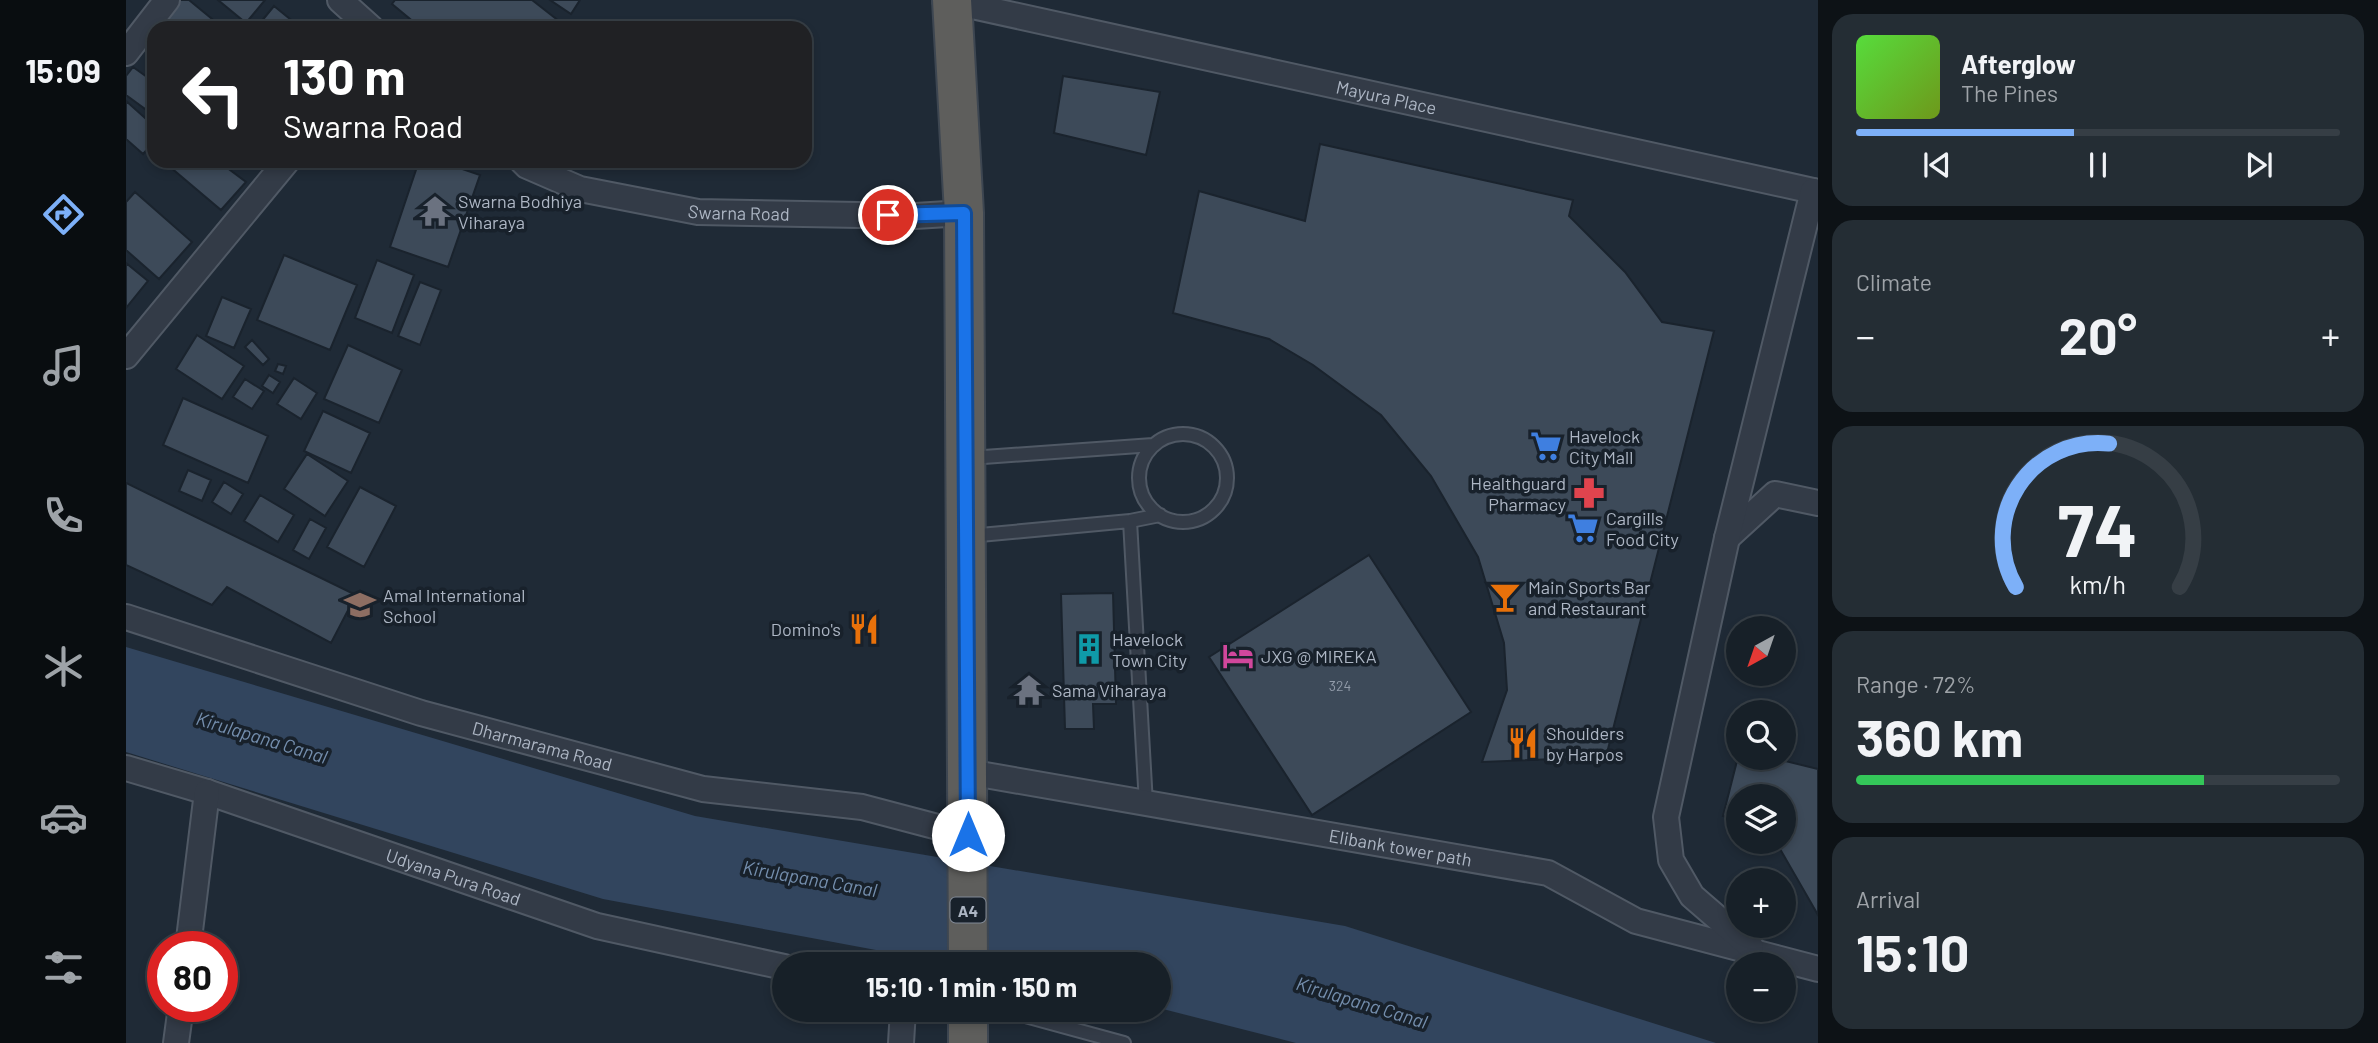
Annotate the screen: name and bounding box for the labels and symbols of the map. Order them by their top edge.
street label: Mayura Place [1334,75,1439,119]
pin [858,185,918,245]
place label: Swarna Bodhiya Viharaya [458,190,582,233]
temple icon: Swarna Bodhiya Viharaya [418,194,452,228]
street label: Swarna Road [686,199,790,225]
place label: Havelock City Mall [1569,425,1640,468]
supermarket icon: Havelock City Mall [1529,429,1563,463]
place label: Healthguard Pharmacy [1470,472,1566,515]
pharmacy icon: Healthguard Pharmacy [1572,476,1606,510]
place label: Cargills Food City [1606,507,1679,550]
supermarket icon: Cargills Food City [1566,511,1600,545]
place label: Main Sports Bar and Restaurant [1528,576,1651,619]
bar icon: Main Sports Bar and Restaurant [1488,580,1522,614]
place label: Amal International School [383,584,525,627]
school or university icon: Amal International School [343,588,377,622]
restaurant icon: Domino's [847,612,881,646]
north arrow [1726,616,1796,686]
place label: Domino's [771,618,841,640]
place label: Havelock Town City [1112,628,1187,671]
building icon: Havelock Town City [1072,632,1106,666]
hotel icon: JXG @ MIREKA [1221,639,1255,673]
place label: JXG @ MIREKA [1261,645,1377,667]
temple icon: Sama Viharaya [1012,673,1046,707]
house number: 324 [1329,677,1351,694]
place label: Sama Viharaya [1052,679,1166,701]
water label: Kirulapana Canal [194,706,331,768]
street label: Dharmarama Road [470,716,615,775]
place label: Shoulders by Harpos [1546,722,1624,765]
restaurant icon: Shoulders by Harpos [1506,726,1540,760]
position arrow [931,798,1005,872]
street label: Elibank tower path [1327,824,1474,871]
street label: Udyana Pura Road [383,843,524,910]
water label: Kirulapana Canal [741,855,880,901]
road number: A4 [950,898,986,922]
speed limit sign: 80 [147,931,238,1022]
water label: Kirulapana Canal [1294,971,1431,1033]

